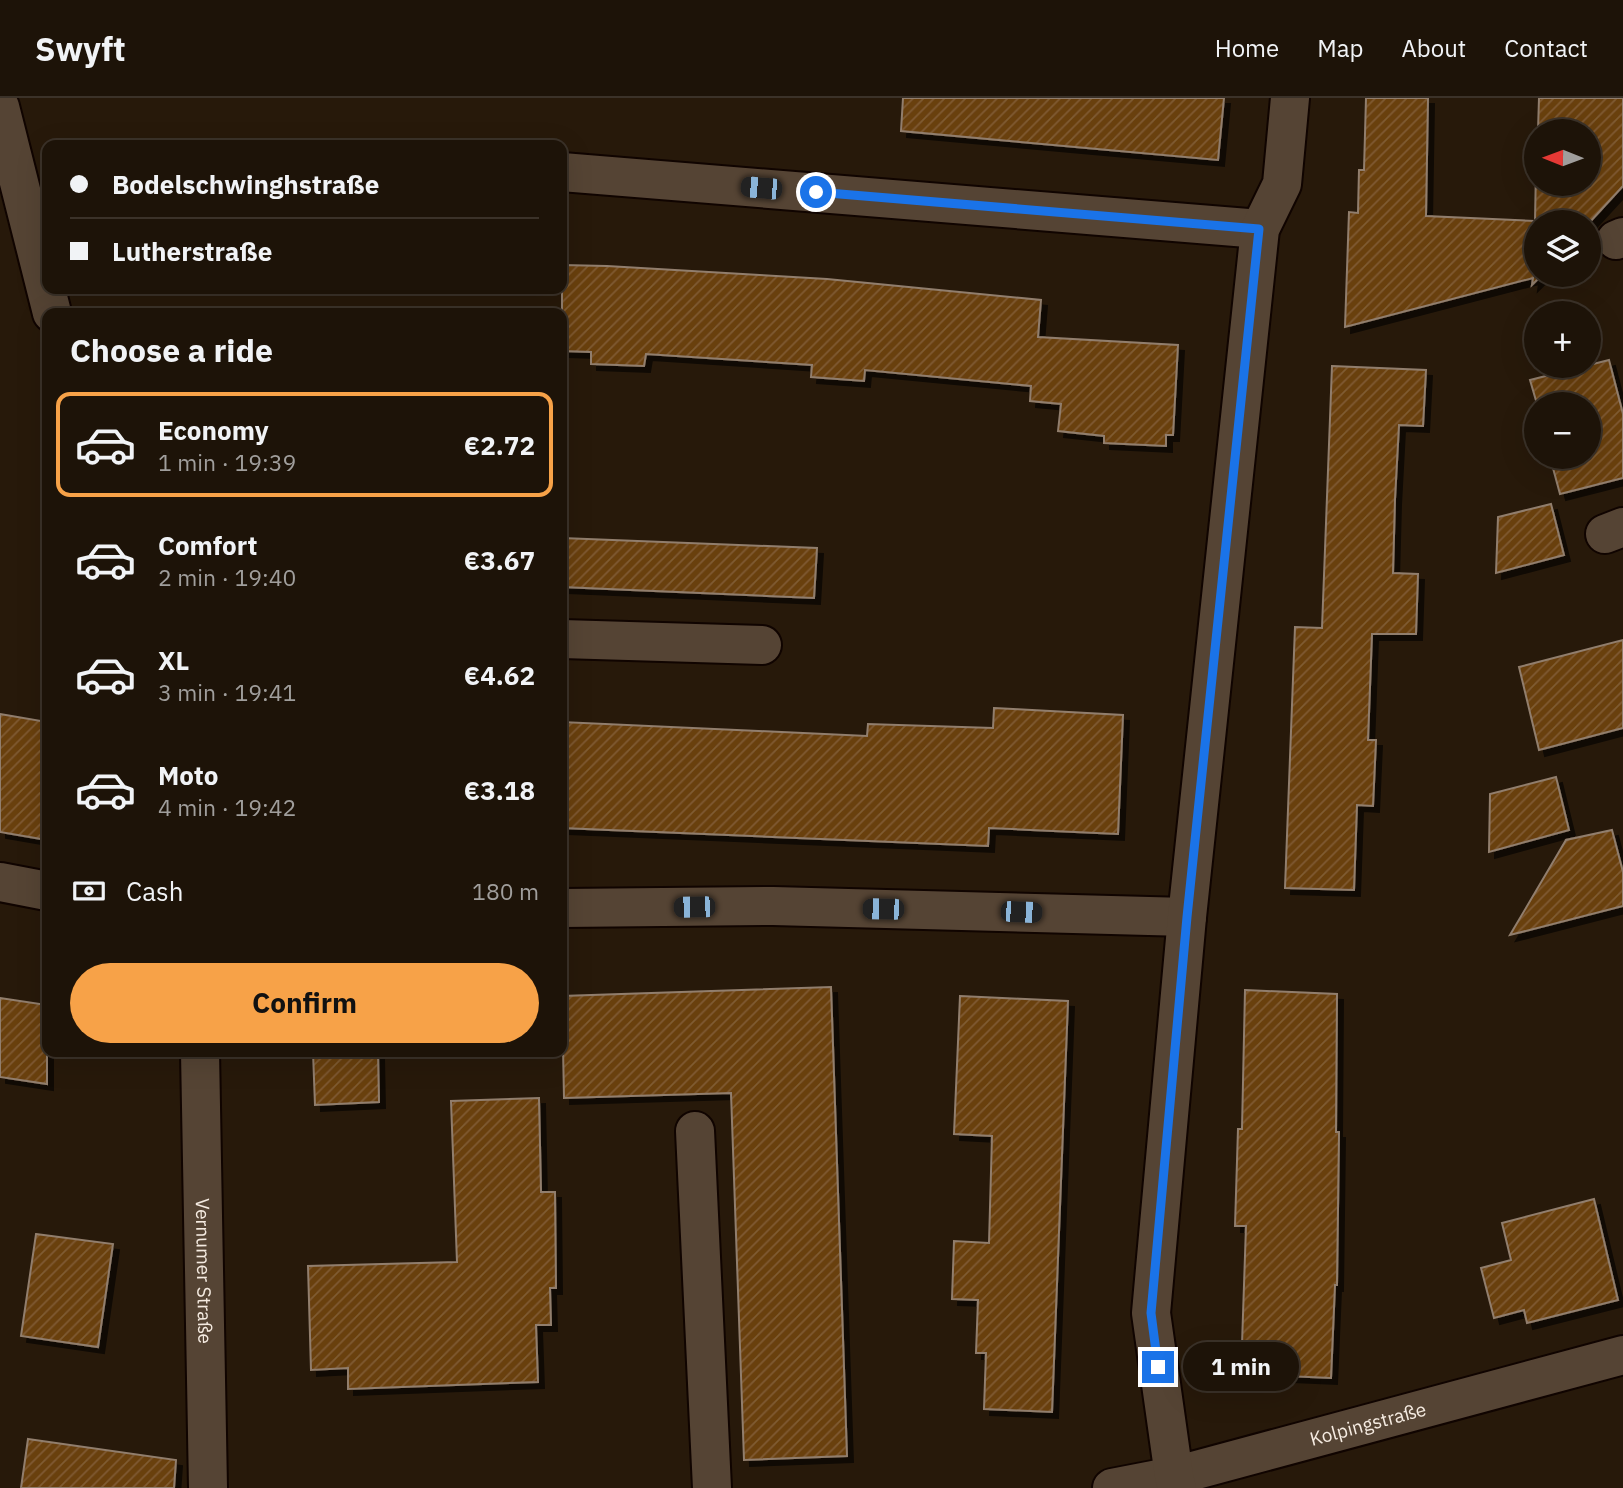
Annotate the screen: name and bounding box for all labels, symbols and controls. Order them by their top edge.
text: Swyft [35,27,126,70]
text: Home [1215,32,1279,64]
text: Map [1317,32,1363,64]
text: About [1401,32,1466,64]
text: Contact [1504,32,1588,64]
north arrow [1524,119,1601,196]
map controls [1524,119,1601,469]
text: Bodelschwinghstraße [112,167,379,201]
car [740,176,783,200]
route start [800,176,832,208]
button: layers [1524,210,1601,287]
text: Lutherstraße [112,234,272,268]
button: + [1524,301,1601,378]
text: Choose a ride [70,329,273,371]
button: − [1524,392,1601,469]
icon: car [74,413,137,476]
text: Economy [158,413,269,447]
text: €2.72 [464,428,535,462]
text: 1 min · 19:39 [158,447,296,477]
icon: car [74,528,137,591]
text: Comfort [158,528,257,562]
text: €3.67 [464,543,535,577]
text: 2 min · 19:40 [158,562,296,592]
icon: car [74,643,137,706]
text: XL [158,643,189,677]
text: €4.62 [464,658,535,692]
text: 3 min · 19:41 [158,677,296,707]
icon: car [74,758,137,821]
text: Moto [158,758,218,792]
text: €3.18 [464,773,535,807]
text: 4 min · 19:42 [158,792,296,822]
icon: cash [70,872,108,910]
text: Cash [126,874,183,908]
text: 180 m [472,876,539,906]
car [673,896,716,918]
car [862,898,905,920]
car [1000,901,1043,923]
button: Confirm [70,963,539,1043]
street label: Vernumer Straße [191,1198,217,1344]
callout: 1 min [1182,1342,1298,1392]
route end [1142,1351,1174,1383]
text: 1 min [1211,1351,1271,1381]
street label: Kolpingstraße [1307,1397,1429,1451]

